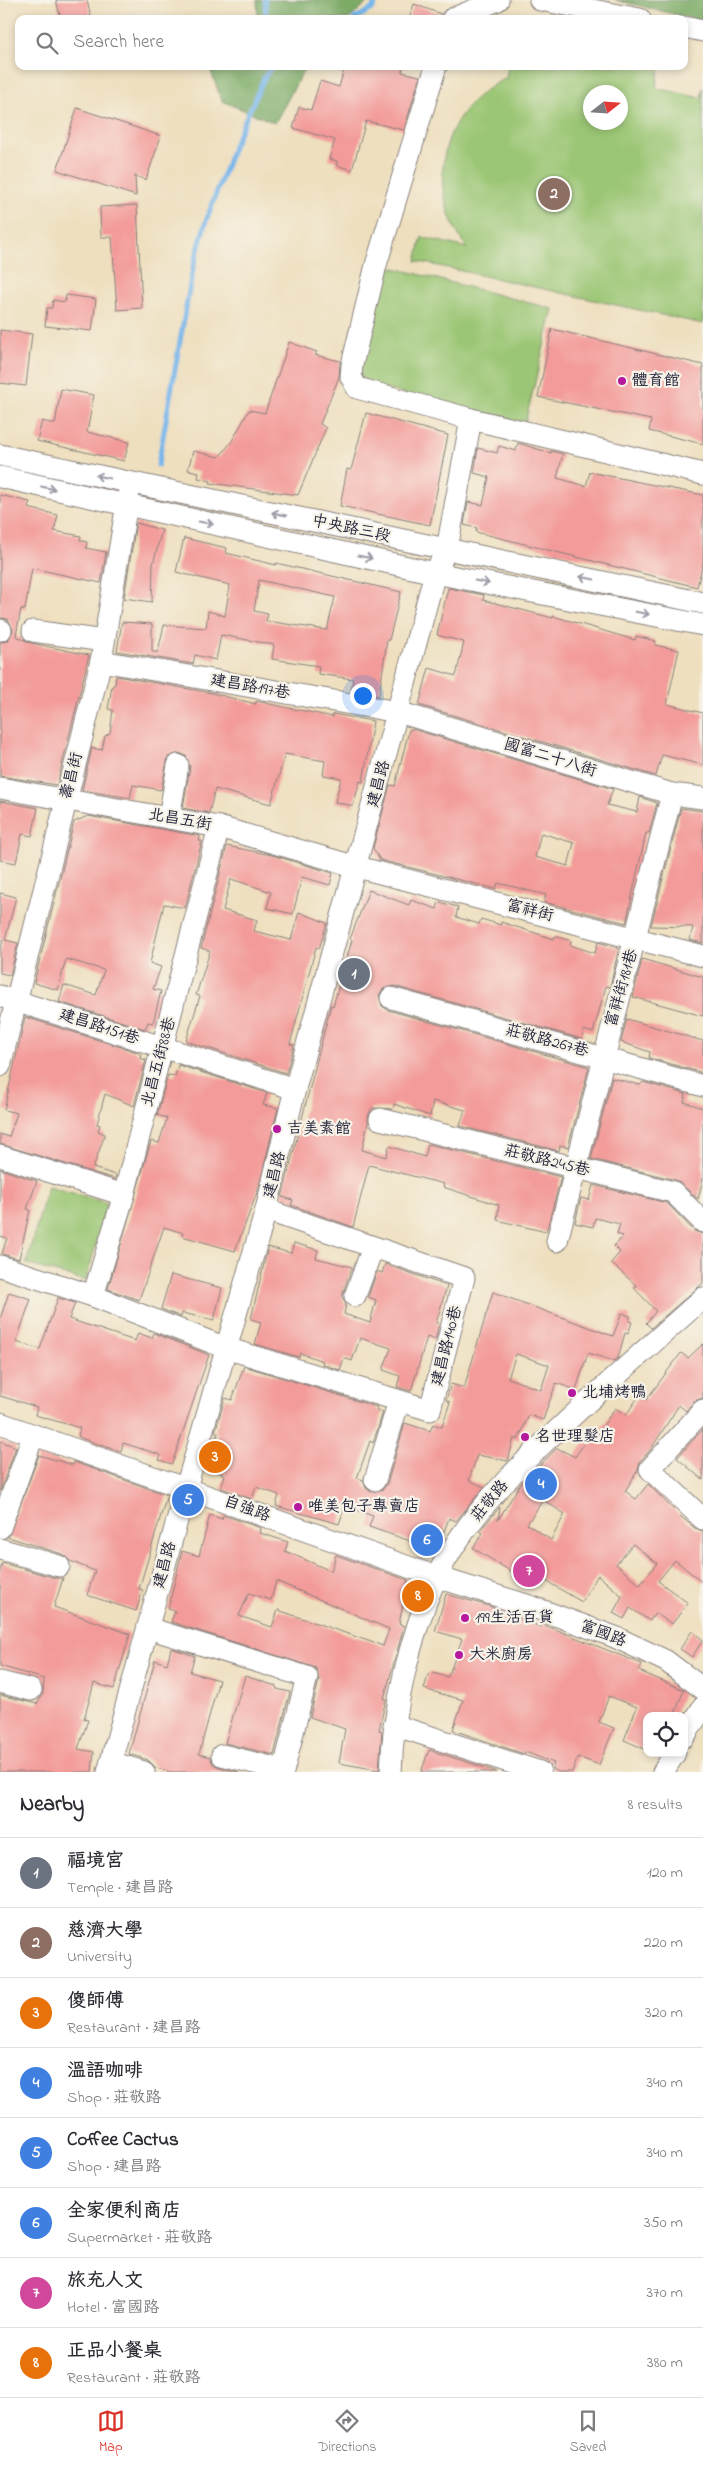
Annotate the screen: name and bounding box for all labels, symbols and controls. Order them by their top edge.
search box [15,15,688,70]
icon: search [33,29,61,57]
text: Search here [73,29,164,56]
north arrow [583,85,628,130]
pin: 2 [538,175,570,213]
place label: 體育館 [632,369,680,393]
marker: 體育館 [616,375,628,387]
one-way arrow [95,472,111,481]
one-way arrow [39,484,55,493]
one-way arrow [272,509,288,518]
street label: 中央路三段 [309,509,393,549]
one-way arrow [198,519,214,528]
one-way arrow [357,553,373,563]
one-way arrow [579,573,595,582]
one-way arrow [474,578,490,587]
one-way arrow [634,609,650,618]
street label: 建昌路197巷 [208,668,292,706]
your location [350,683,376,709]
street label: 國富二十八街 [501,732,599,784]
street label: 壽昌街 [55,750,89,802]
street label: 建昌路 [361,758,397,810]
street label: 北昌五街 [146,803,214,837]
street label: 富祥街 [504,894,556,928]
street label: 富祥街181巷 [599,946,645,1030]
pin: 1 [338,955,370,993]
street label: 建昌路151巷 [56,1003,142,1051]
street label: 北昌五街88巷 [136,1014,182,1110]
street label: 莊敬路267巷 [503,1018,591,1064]
place label: 吉美素館 [287,1117,351,1141]
marker: 吉美素館 [271,1123,283,1135]
street label: 莊敬路245巷 [502,1139,592,1183]
street label: 建昌路 [258,1149,292,1201]
street label: 建昌路140巷 [425,1303,469,1389]
place label: 北埔烤鴨 [582,1381,646,1405]
marker: 北埔烤鴨 [566,1387,578,1399]
place label: 名世理髮店 [535,1425,615,1449]
marker: 名世理髮店 [519,1431,531,1443]
pin: 3 [199,1438,231,1476]
pin: 4 [525,1465,557,1503]
street label: 莊敬路 [465,1475,515,1527]
pin: 5 [172,1481,204,1519]
street label: 自強路 [220,1490,274,1528]
place label: 唯美包子專賣店 [308,1495,420,1519]
marker: 唯美包子專賣店 [292,1501,304,1513]
pin: 6 [411,1521,443,1559]
street label: 建昌路 [147,1539,183,1591]
pin: 7 [513,1552,545,1590]
pin: 8 [402,1577,434,1615]
place label: 199生活百貨 [475,1606,554,1630]
marker: 199生活百貨 [459,1612,471,1624]
street label: 富國路 [576,1614,630,1654]
place label: 大米廚房 [469,1643,533,1667]
marker: 大米廚房 [453,1649,465,1661]
map controls [643,1712,688,1757]
button: locate [643,1712,688,1757]
text: Nearby [20,1790,84,1820]
text: 8 results [627,1793,683,1817]
text: 福境宮 [67,1848,124,1875]
text: 1 [33,1861,39,1885]
text: 120 m [647,1861,683,1885]
text: Temple · 建昌路 [67,1876,173,1900]
text: 慈濟大學 [67,1918,143,1945]
text: 2 [32,1931,40,1955]
text: 220 m [644,1931,683,1955]
text: University [67,1945,132,1969]
text: 傻師傅 [67,1988,124,2015]
text: 3 [33,2001,39,2025]
text: 320 m [645,2001,683,2025]
text: Restaurant · 建昌路 [67,2016,201,2040]
text: 溫語咖啡 [67,2058,143,2085]
text: 4 [33,2071,39,2095]
text: 340 m [646,2071,683,2095]
text: Shop · 莊敬路 [67,2086,161,2110]
text: Coffee Cactus [67,2127,179,2154]
text: 5 [31,2141,41,2165]
text: 340 m [646,2141,683,2165]
text: Shop · 建昌路 [67,2155,161,2179]
text: 全家便利商店 [67,2198,181,2225]
text: 6 [32,2211,40,2235]
text: 350 m [644,2211,683,2235]
text: Supermarket · 莊敬路 [67,2226,212,2250]
text: 旅充人文 [67,2268,143,2295]
text: 7 [33,2281,39,2305]
text: 370 m [646,2281,683,2305]
text: Hotel · 富國路 [67,2296,159,2320]
text: 正品小餐桌 [67,2338,162,2365]
text: 8 [33,2351,39,2375]
text: 380 m [647,2351,683,2375]
text: Restaurant · 莊敬路 [67,2366,201,2390]
tab: Map [97,2407,125,2458]
tab: Directions [318,2407,376,2458]
tab: Saved [570,2407,606,2458]

